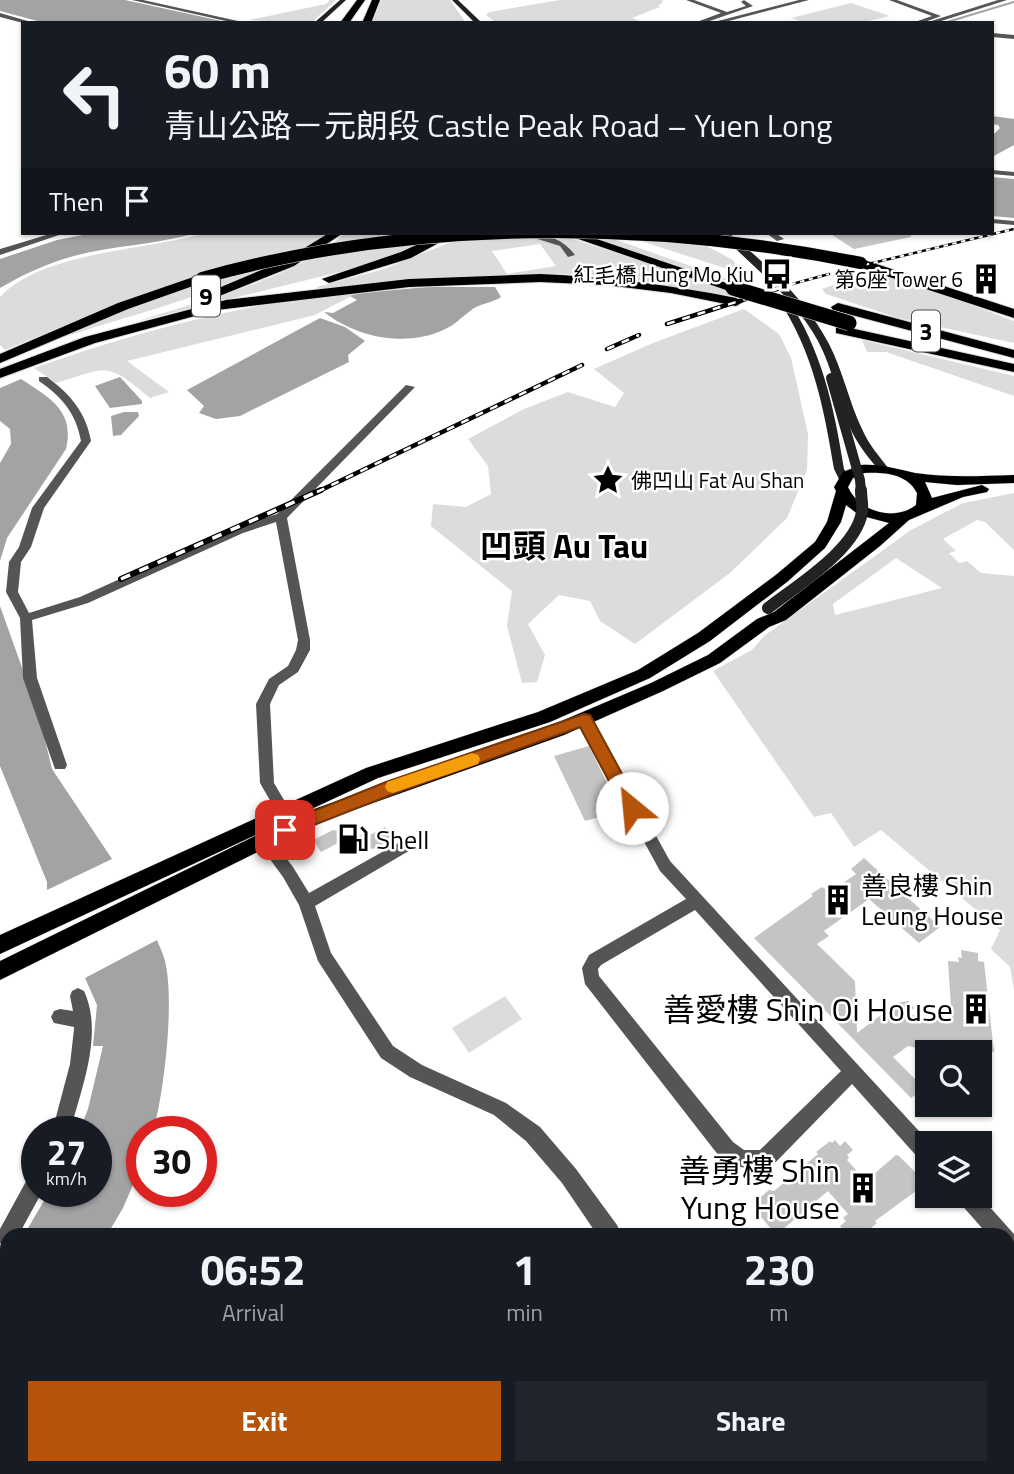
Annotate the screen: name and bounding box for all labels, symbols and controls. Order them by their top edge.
text: 60 m [164,32,271,107]
icon: left [49,49,140,140]
text: 青山公路－元朗段 Castle Peak Road – Yuen Long [164,101,833,149]
text: Then [49,182,104,221]
icon: arrive [118,182,156,220]
bus stop icon: 紅毛橋 Hung Mo Kiu [760,257,794,291]
place label: 紅毛橋 Hung Mo Kiu [573,258,754,290]
building icon: 第6座 Tower 6 [969,262,1003,296]
place label: 第6座 Tower 6 [834,263,963,295]
road number: 9 [192,276,220,316]
road number: 3 [912,310,940,352]
place icon: 佛凹山 Fat Au Shan [591,463,625,497]
place label: 佛凹山 Fat Au Shan [631,464,804,496]
district label: 凹頭 Au Tau [480,521,648,571]
position arrow [595,771,669,845]
pin [255,800,315,860]
icon: arrive [266,811,304,849]
place label: Shell [376,820,429,859]
fuel station icon: Shell [336,822,370,856]
place label: 善良樓 Shin Leung House [861,866,1003,935]
building icon: 善良樓 Shin Leung House [821,883,855,917]
place label: 善愛樓 Shin Oi House [663,985,953,1033]
building icon: 善愛樓 Shin Oi House [959,992,993,1026]
map controls [915,1040,992,1208]
button: search [915,1040,992,1117]
speed limit sign: 30 [126,1116,217,1207]
text: 27 [47,1125,86,1179]
button: layers [915,1131,992,1208]
place label: 善勇樓 Shin Yung House [678,1146,840,1231]
text: km/h [46,1165,87,1192]
building icon: 善勇樓 Shin Yung House [846,1171,880,1205]
text: 06:52 [201,1237,306,1301]
text: 1 [513,1237,536,1301]
text: 230 [744,1237,814,1301]
text: Arrival [222,1295,284,1330]
text: min [506,1295,543,1330]
text: m [769,1295,789,1330]
button: Exit [28,1381,501,1461]
button: Share [515,1381,987,1461]

